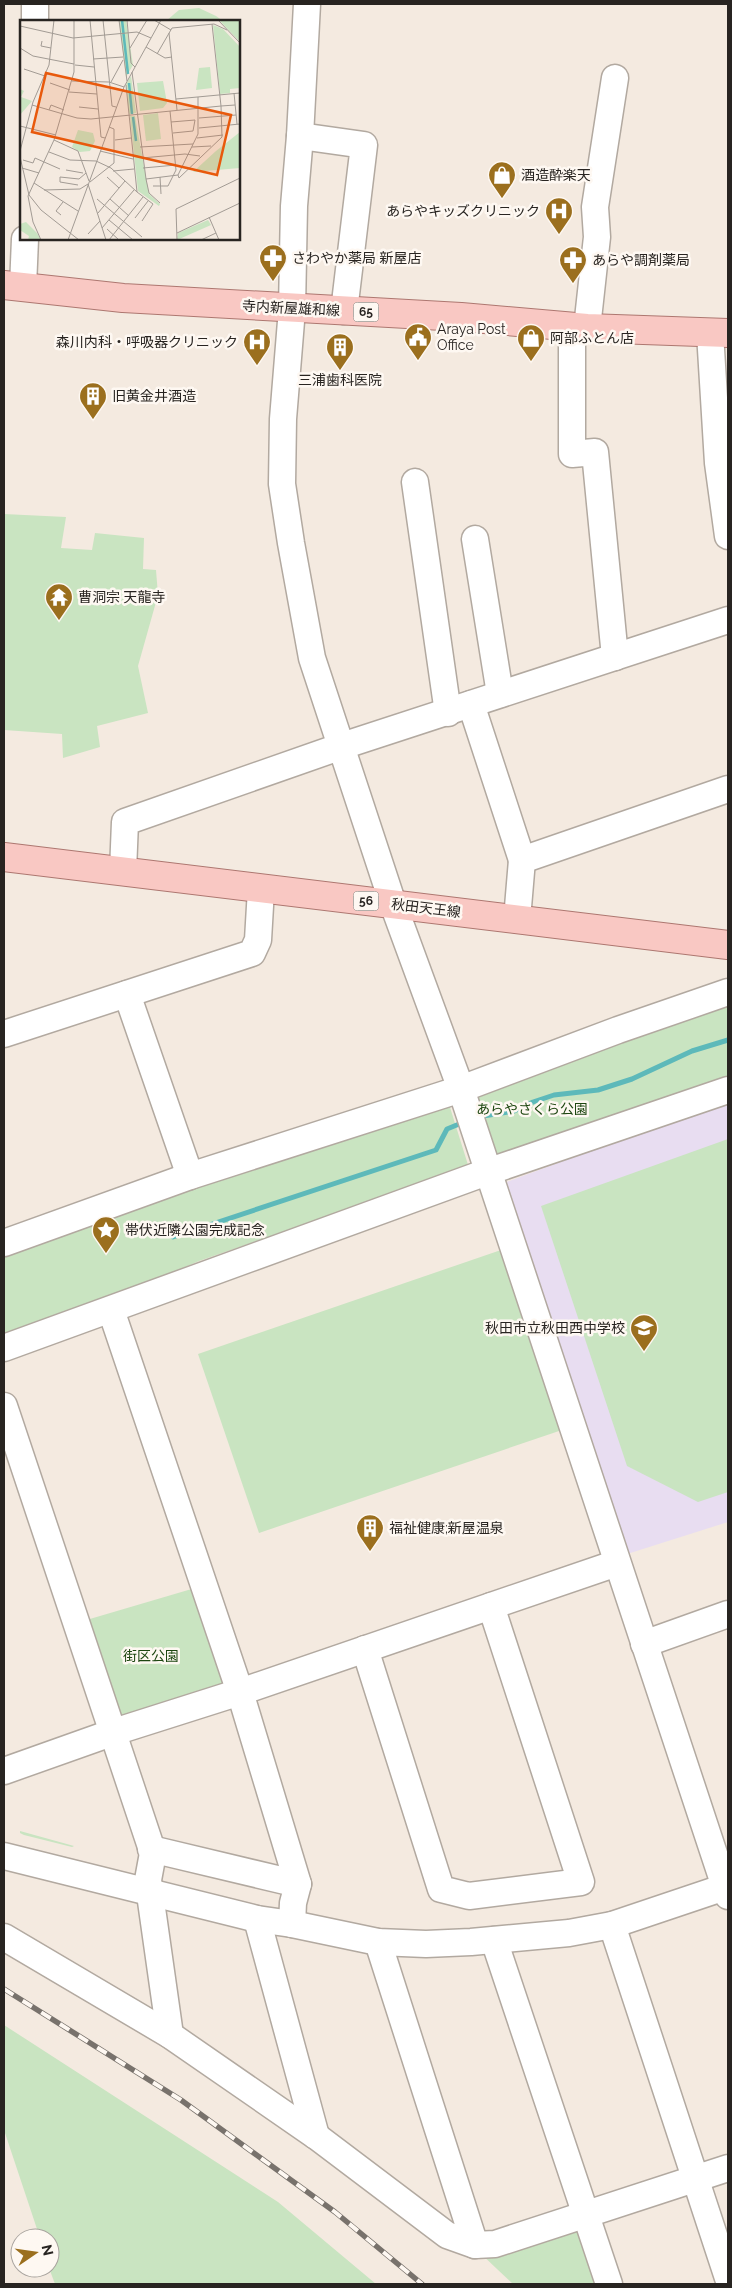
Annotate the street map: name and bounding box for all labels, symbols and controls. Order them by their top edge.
inset map [20,20,240,240]
shop icon: 酒造酔楽天 [487,160,517,199]
place label: 酒造酔楽天 [521,167,591,183]
hospital icon: あらやキッズクリニック [544,196,574,235]
place label: あらやキッズクリニック [386,203,540,219]
pharmacy icon: さわやか薬局 新屋店 [258,243,288,282]
pharmacy icon: あらや調剤薬局 [558,245,588,284]
place label: さわやか薬局 新屋店 [292,250,422,266]
place label: あらや調剤薬局 [592,252,690,268]
street label: 寺内新屋雄和線 [242,297,340,319]
road number: 65 [354,302,378,322]
place label: Araya Post Office [437,321,506,353]
public building icon: Araya Post Office [403,322,433,361]
shop icon: 阿部ふとん店 [516,323,546,362]
hospital icon: 森川内科・呼吸器クリニック [242,327,272,366]
place label: 阿部ふとん店 [550,330,634,346]
building icon: 三浦歯科医院 [325,332,355,371]
place label: 森川内科・呼吸器クリニック [56,334,238,350]
place label: 三浦歯科医院 [298,372,382,388]
building icon: 旧黄金井酒造 [78,381,108,420]
place label: 旧黄金井酒造 [112,388,196,404]
temple icon: 曹洞宗 天龍寺 [44,582,74,621]
place label: 曹洞宗 天龍寺 [78,589,166,605]
road number: 56 [354,891,378,910]
street label: 秋田天王線 [390,896,462,920]
park label: あらやさくら公園 [476,1101,588,1117]
place icon: 帯伏近隣公園完成記念 [91,1215,121,1254]
place label: 帯伏近隣公園完成記念 [125,1222,265,1238]
school or university icon: 秋田市立秋田西中学校 [629,1313,659,1352]
place label: 秋田市立秋田西中学校 [485,1320,625,1336]
building icon: 福祉健康;新屋温泉 [355,1513,385,1552]
place label: 福祉健康;新屋温泉 [389,1520,504,1536]
park label: 街区公園 [123,1648,179,1664]
north arrow [10,2228,60,2278]
text: N [39,2243,57,2257]

